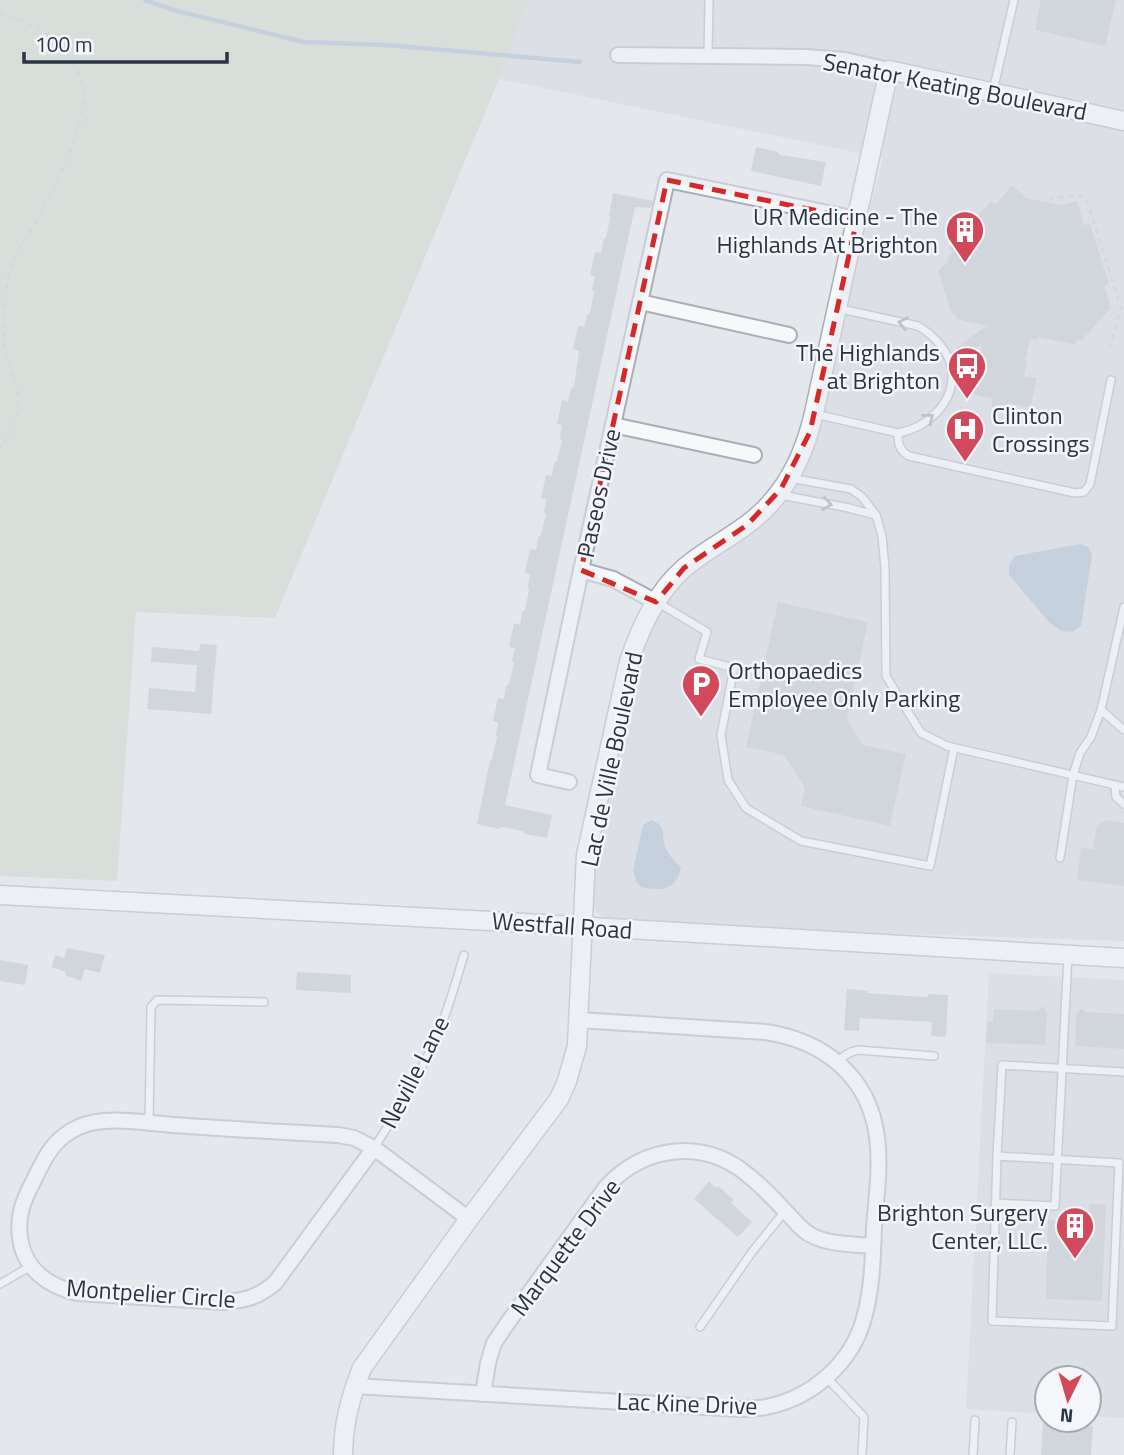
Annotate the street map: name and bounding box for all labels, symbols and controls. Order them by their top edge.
scale bar [24,21,228,65]
text: 100 m [35,28,92,60]
street label: Senator Keating Boulevard [820,43,1090,129]
place label: UR Medicine - The Highlands At Brighton [717,198,938,262]
building icon: UR Medicine - The Highlands At Brighton [944,209,986,264]
one-way arrow [898,317,910,332]
place label: The Highlands at Brighton [796,334,940,398]
bus stop icon: The Highlands at Brighton [946,345,988,400]
place label: Clinton Crossings [992,397,1090,461]
hospital icon: Clinton Crossings [944,408,986,463]
one-way arrow [921,414,934,426]
street label: Paseos Drive [567,425,629,561]
one-way arrow [821,496,833,511]
street label: Lac de Ville Boulevard [571,648,651,870]
place label: Orthopaedics Employee Only Parking [728,652,960,716]
parking icon: Orthopaedics Employee Only Parking [680,663,722,718]
street label: Westfall Road [491,902,633,948]
street label: Neville Lane [370,1010,458,1134]
street label: Marquette Drive [501,1171,629,1323]
place label: Brighton Surgery Center, LLC. [877,1194,1048,1258]
building icon: Brighton Surgery Center, LLC. [1054,1205,1096,1260]
street label: Montpelier Circle [65,1269,237,1317]
north arrow [1033,1364,1103,1434]
street label: Lac Kine Drive [616,1383,758,1423]
text: N [1059,1401,1074,1431]

